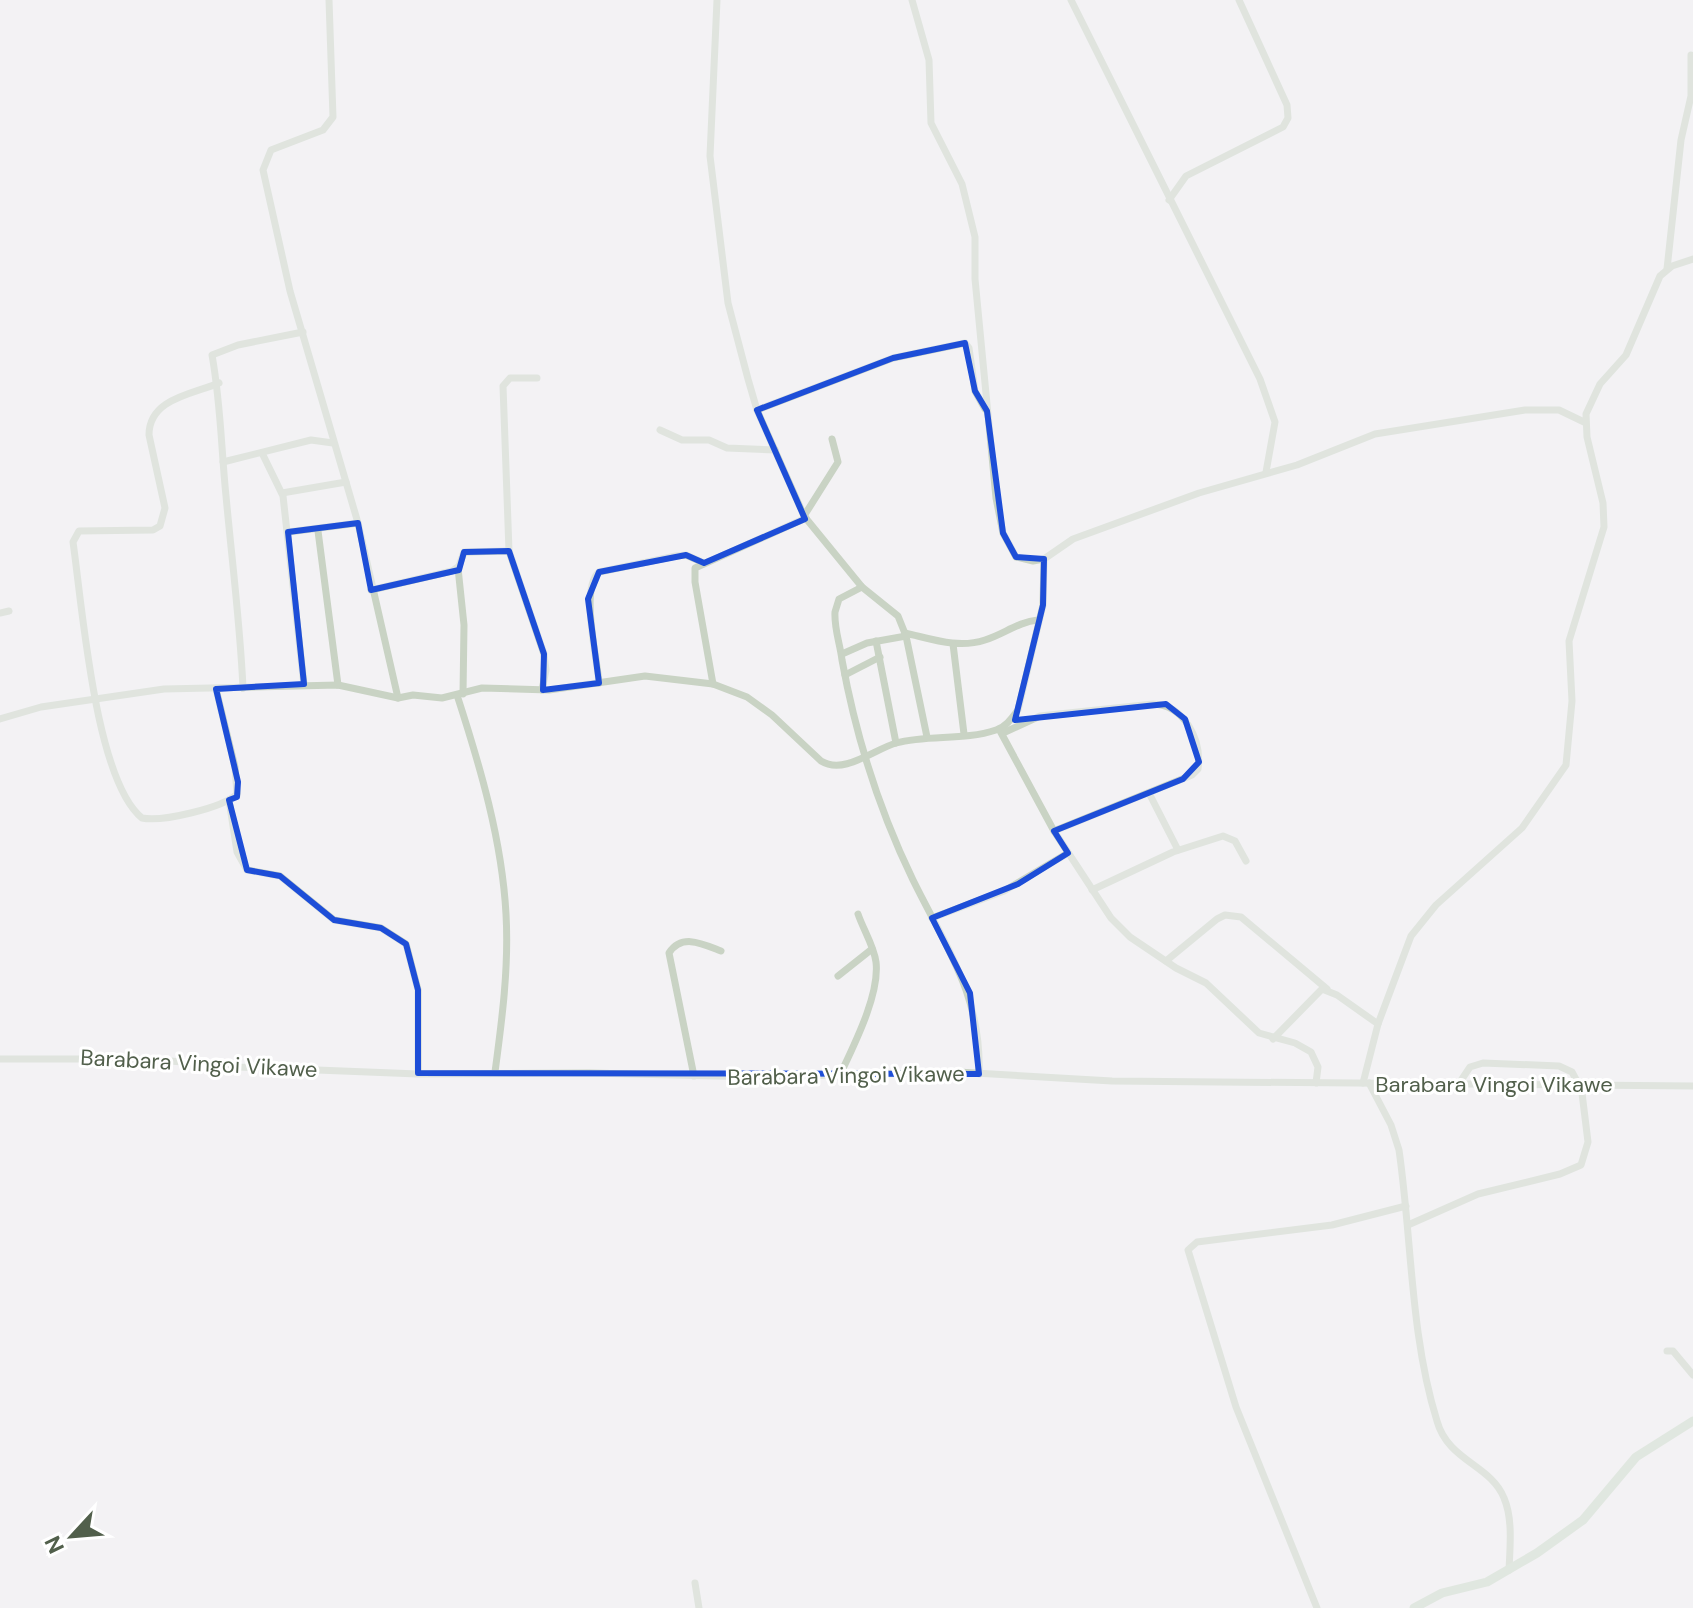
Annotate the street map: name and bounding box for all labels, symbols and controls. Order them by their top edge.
street label: Barabara Vingoi Vikawe [80,1043,318,1084]
street label: Barabara Vingoi Vikawe [727,1059,965,1092]
street label: Barabara Vingoi Vikawe [1375,1070,1613,1099]
north arrow [32,1496,112,1576]
text: N [38,1531,71,1558]

